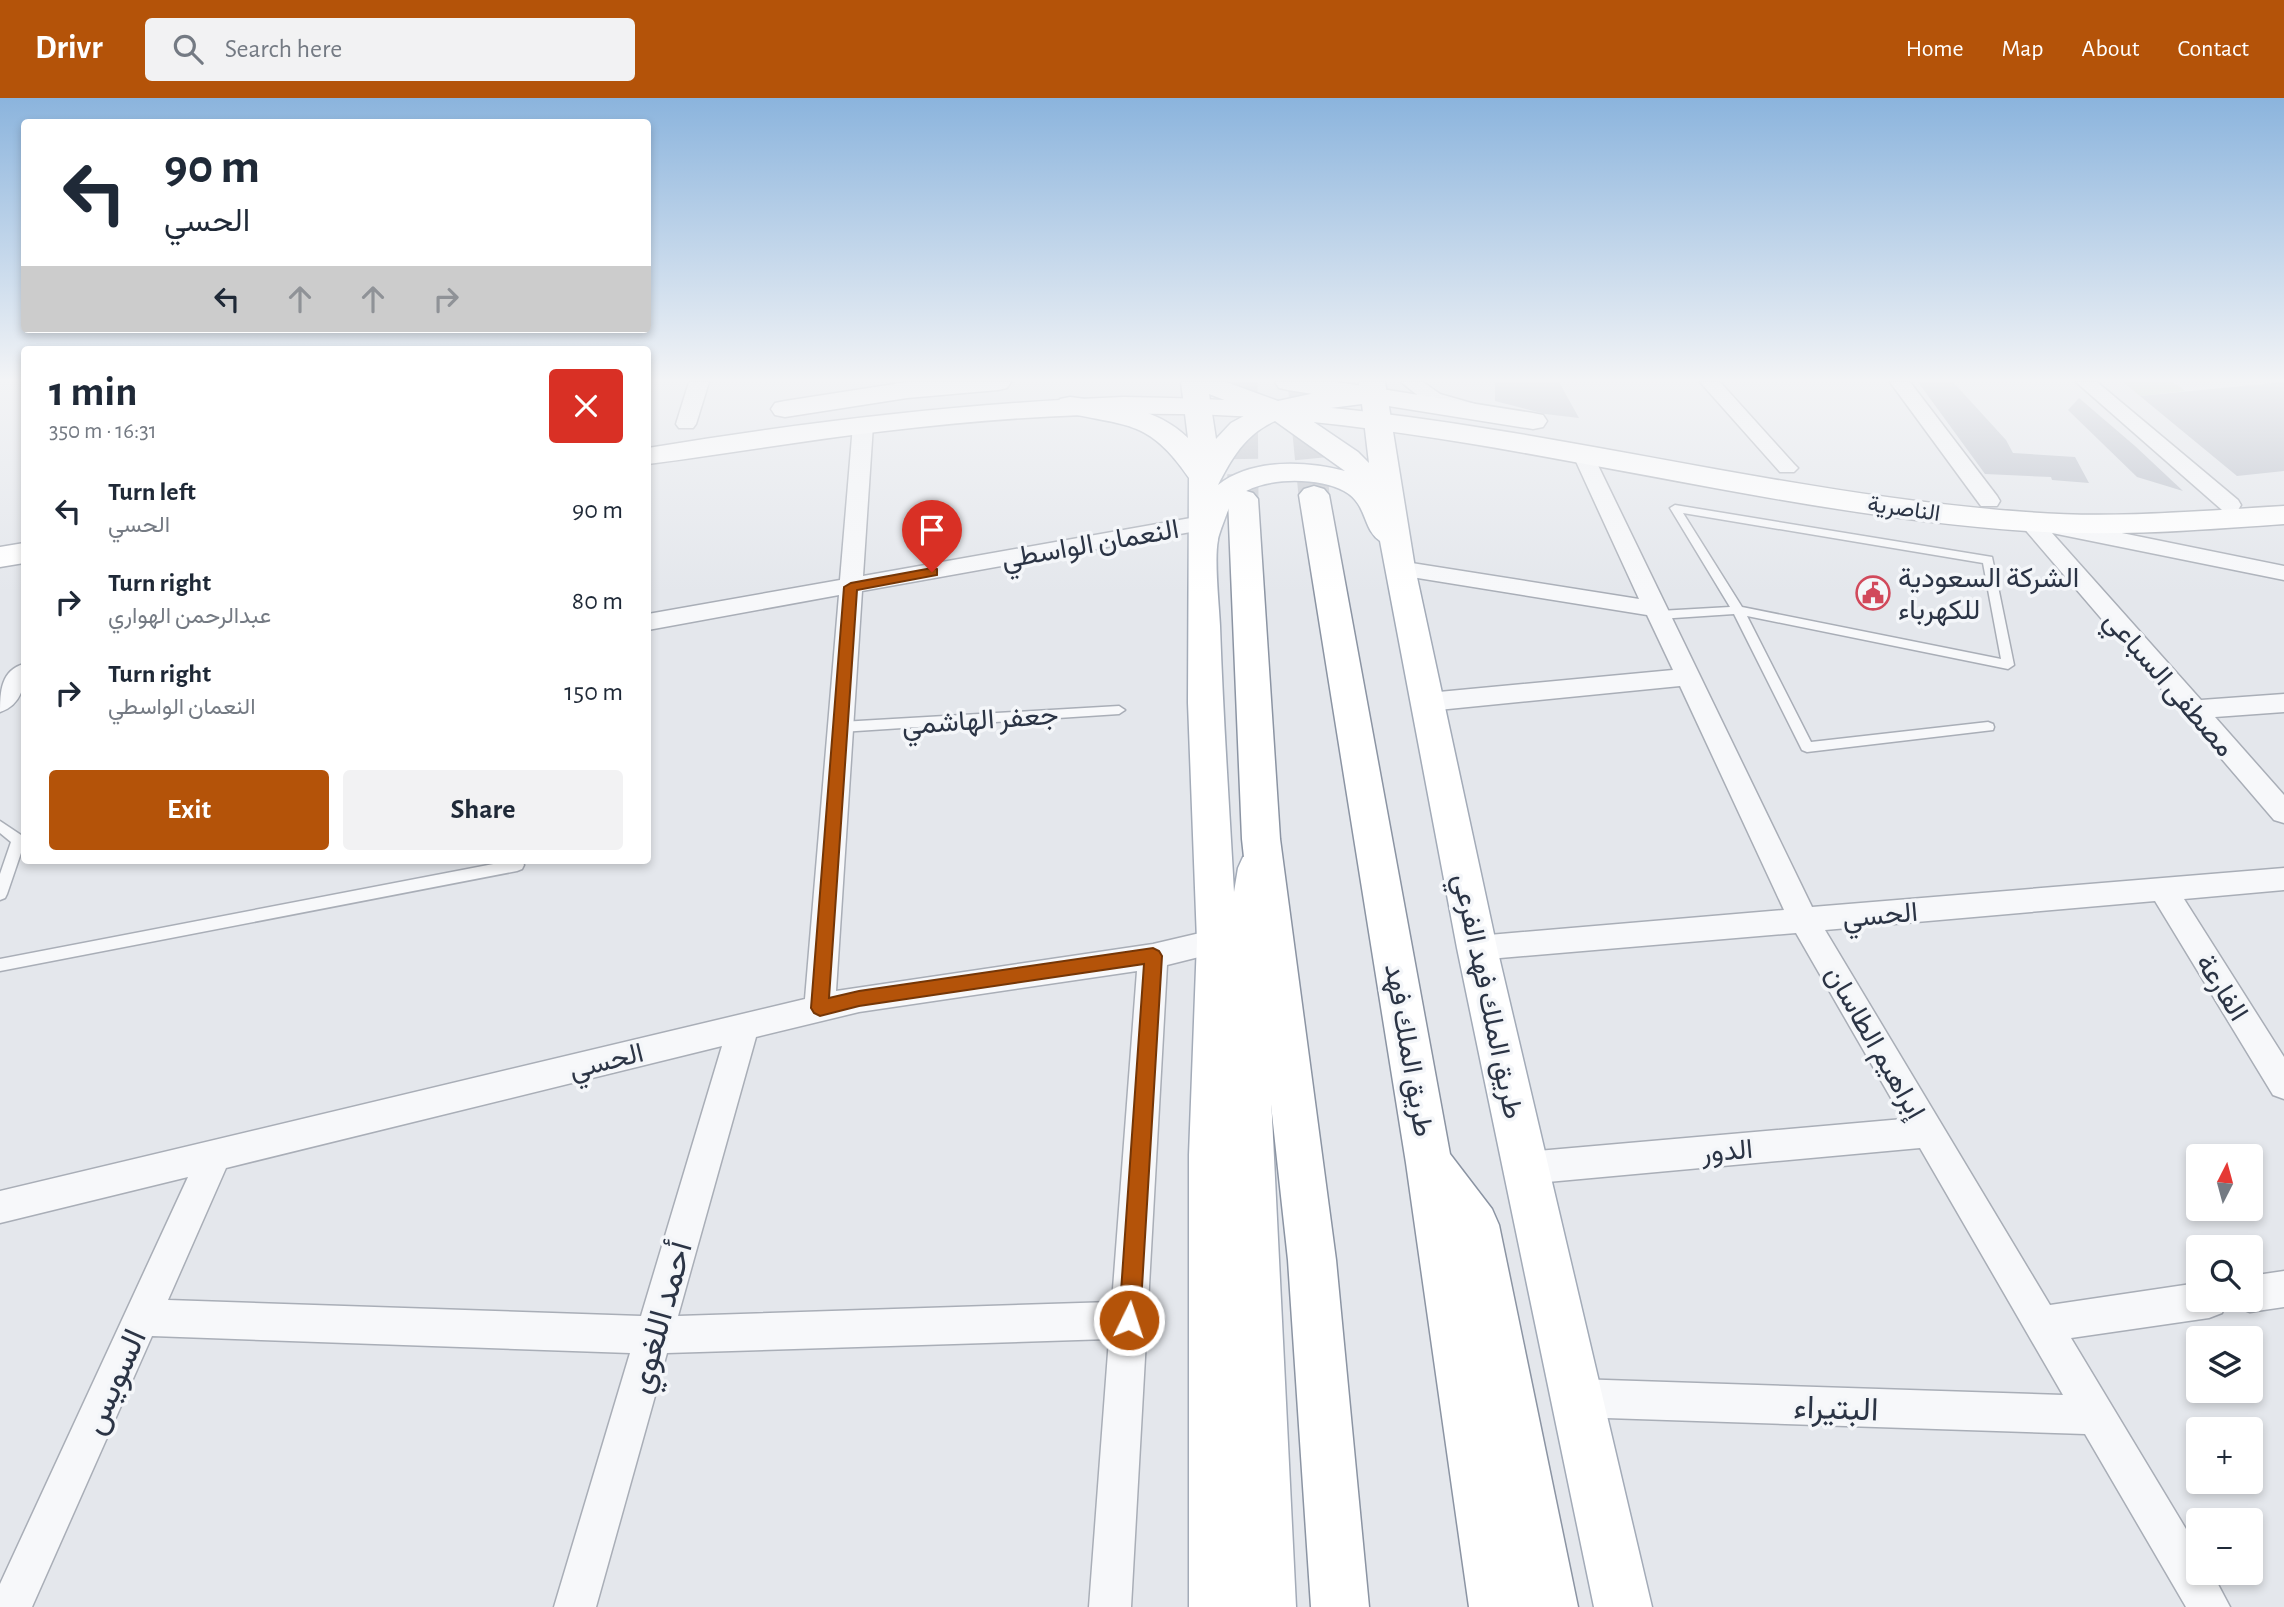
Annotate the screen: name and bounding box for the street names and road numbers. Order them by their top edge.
street label: الناصرية [1866,493,1942,528]
street label: النعمان الواسطي [999,516,1182,581]
street label: مصطفى السباعي [2093,606,2239,767]
street label: جعفر الهاشمي [901,702,1060,747]
street label: طريق الملك فهد الفرعي [1441,871,1527,1123]
street label: الحسي [1841,899,1920,940]
street label: الفارعة [2189,950,2252,1027]
street label: طريق الملك فهد [1377,962,1437,1139]
street label: إبراهيم الطاسان [1817,962,1929,1126]
street label: الحسي [566,1039,648,1091]
street label: الدور [1699,1136,1754,1170]
street label: أحمد اللغوي [621,1237,706,1400]
street label: السويس [78,1325,155,1440]
street label: البتيراء [1793,1392,1879,1429]

